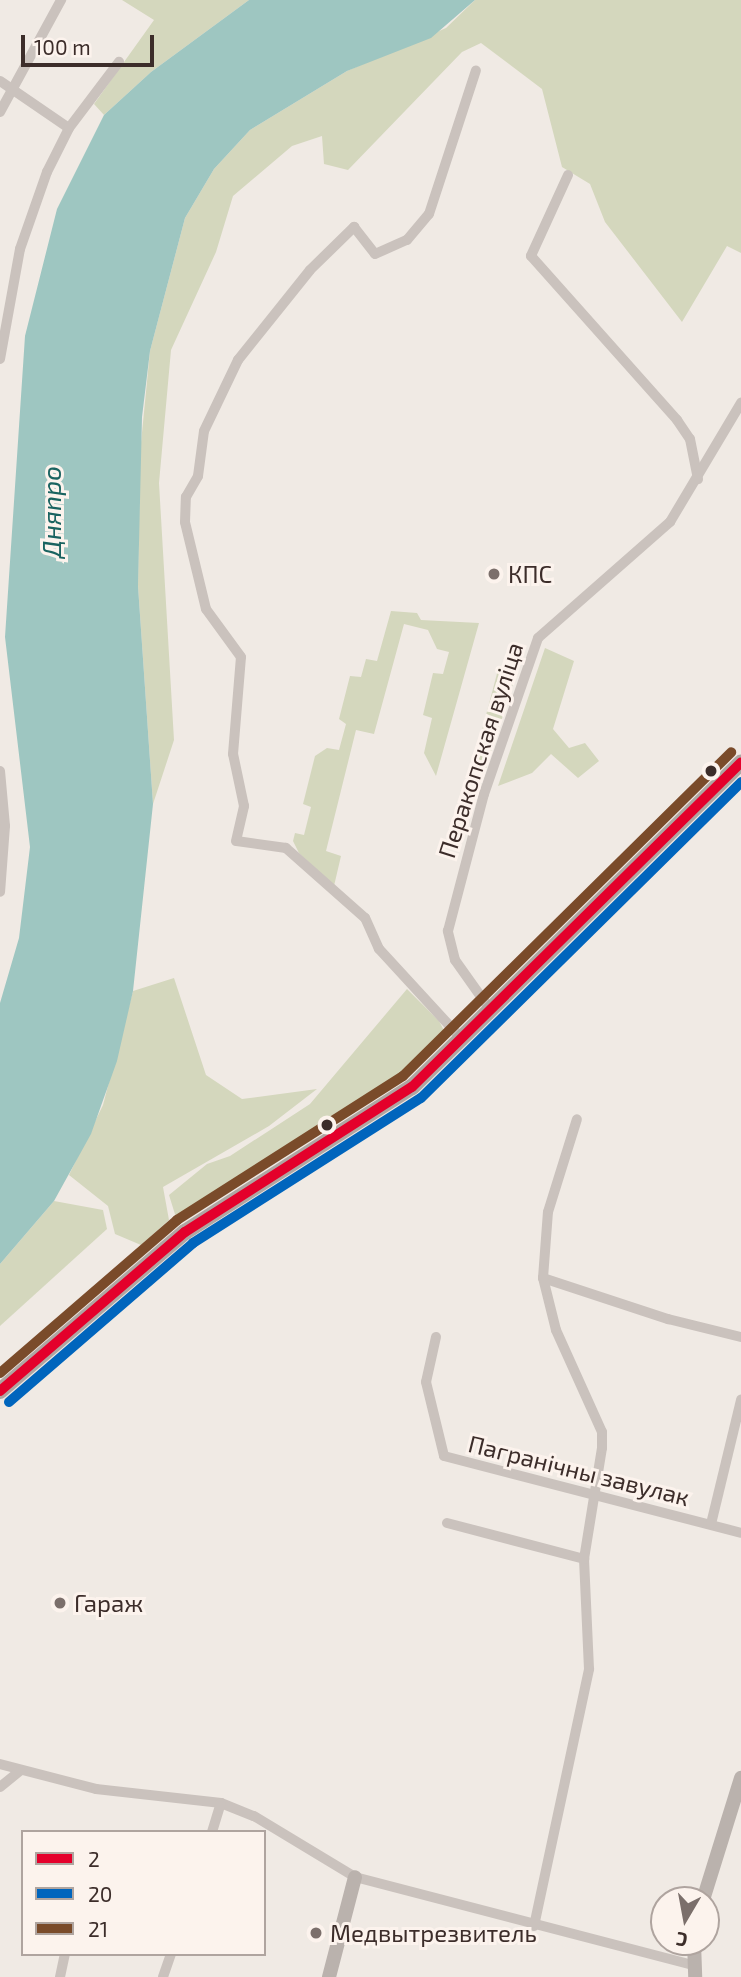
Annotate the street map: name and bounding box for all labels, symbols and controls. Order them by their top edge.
scale bar [24,21,158,65]
text: 100 m [34,34,91,59]
water label: Дняпро [35,466,67,558]
place label: КПС [508,560,552,588]
marker: КПС [486,566,502,582]
street label: Перакопская вуліца [432,639,528,861]
unlabelled marker [704,764,718,778]
unlabelled marker [320,1118,334,1132]
street label: Пагранічны завулак [465,1429,693,1511]
place label: Гараж [74,1589,143,1617]
marker: Гараж [52,1595,68,1611]
legend [21,1830,266,1956]
text: 2 [88,1846,100,1871]
text: 20 [88,1881,112,1906]
north arrow [650,1886,720,1956]
text: 21 [88,1916,108,1941]
place label: Медвытрезвитель [330,1919,537,1947]
marker: Медвытрезвитель [308,1925,324,1941]
text: С [674,1928,689,1953]

